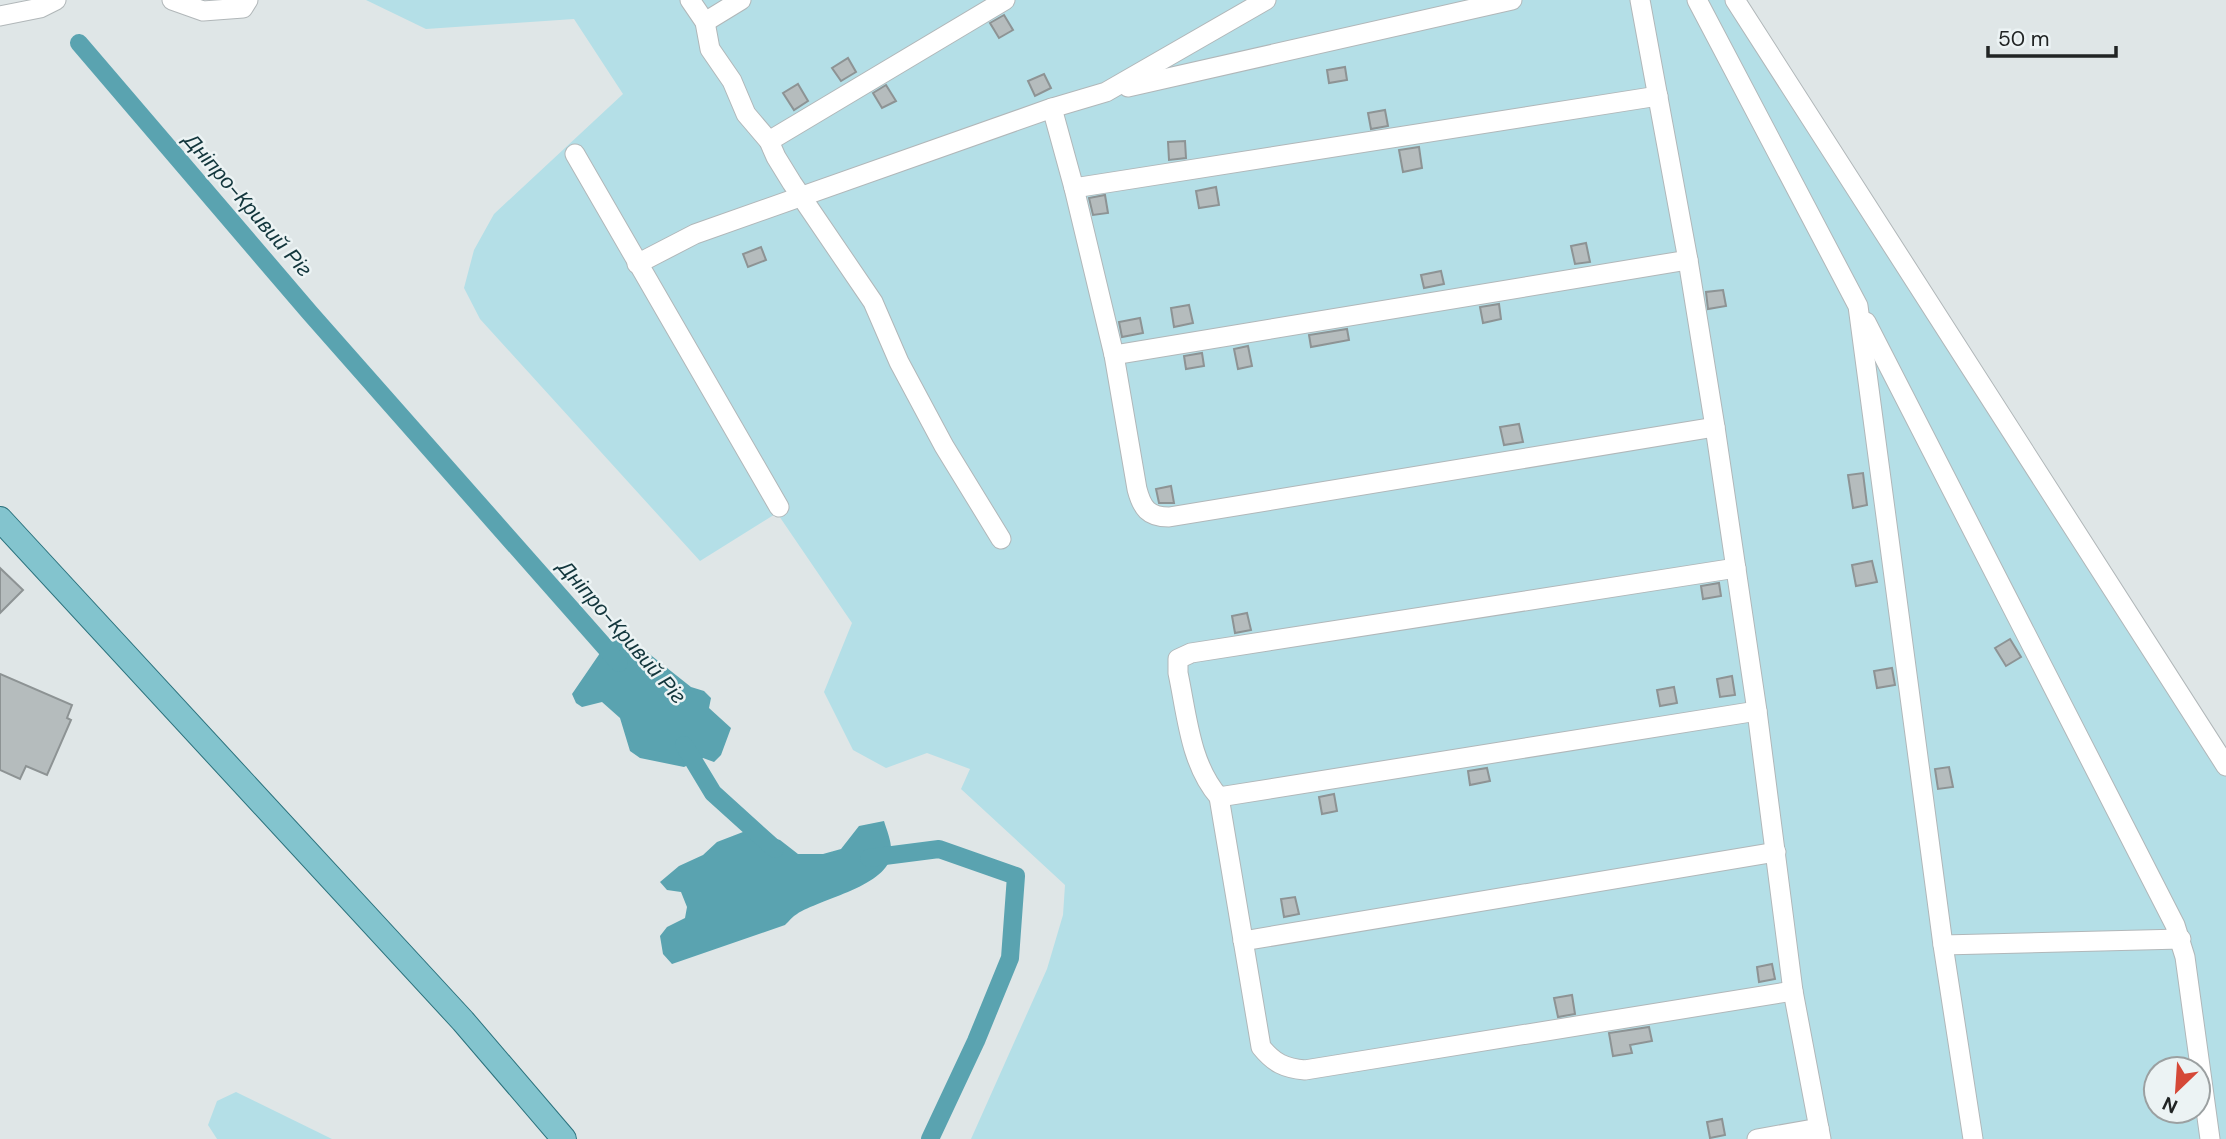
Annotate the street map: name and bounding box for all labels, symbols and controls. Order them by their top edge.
scale bar [1988,14,2116,58]
text: 50 m [1998,25,2049,53]
water label: Дніпро-Кривий Ріг [177,126,318,283]
water label: Дніпро-Кривий Ріг [551,553,692,710]
north arrow [2142,1055,2212,1125]
text: N [2158,1091,2182,1119]

